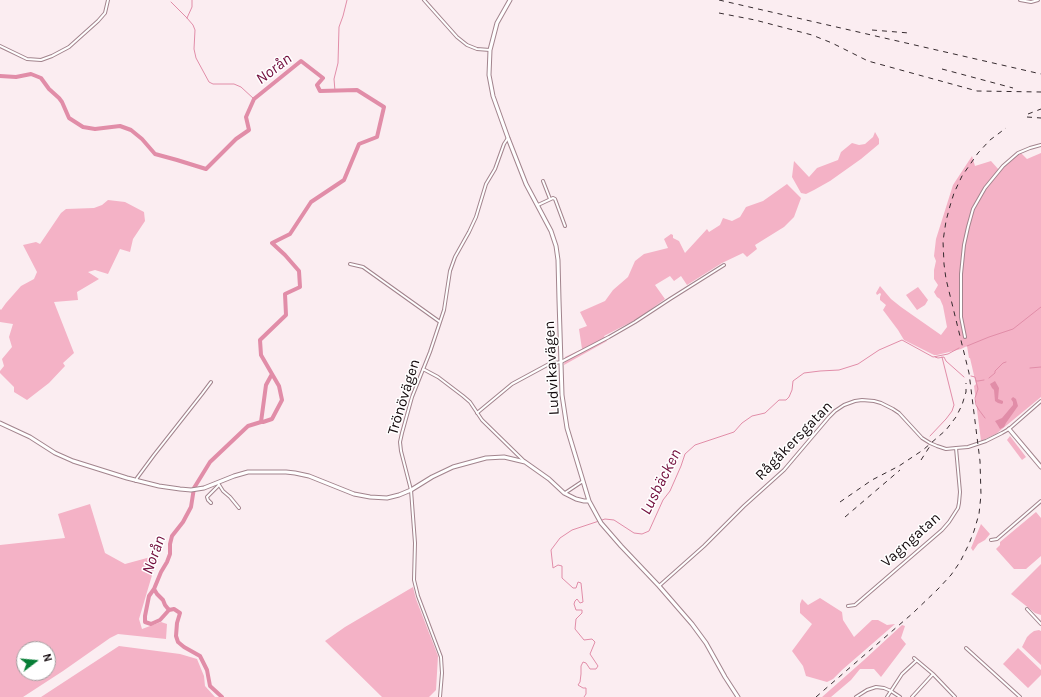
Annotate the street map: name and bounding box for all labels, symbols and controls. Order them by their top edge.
water label: Norån [252,49,296,89]
street label: Ludvikavägen [541,320,563,416]
street label: Trönövägen [384,357,424,437]
street label: Rågåkersgatan [752,398,836,484]
water label: Lusbäcken [636,446,686,518]
street label: Vagngatan [878,509,944,571]
water label: Norån [138,533,170,577]
north arrow [16,641,56,681]
text: N [40,652,54,663]

